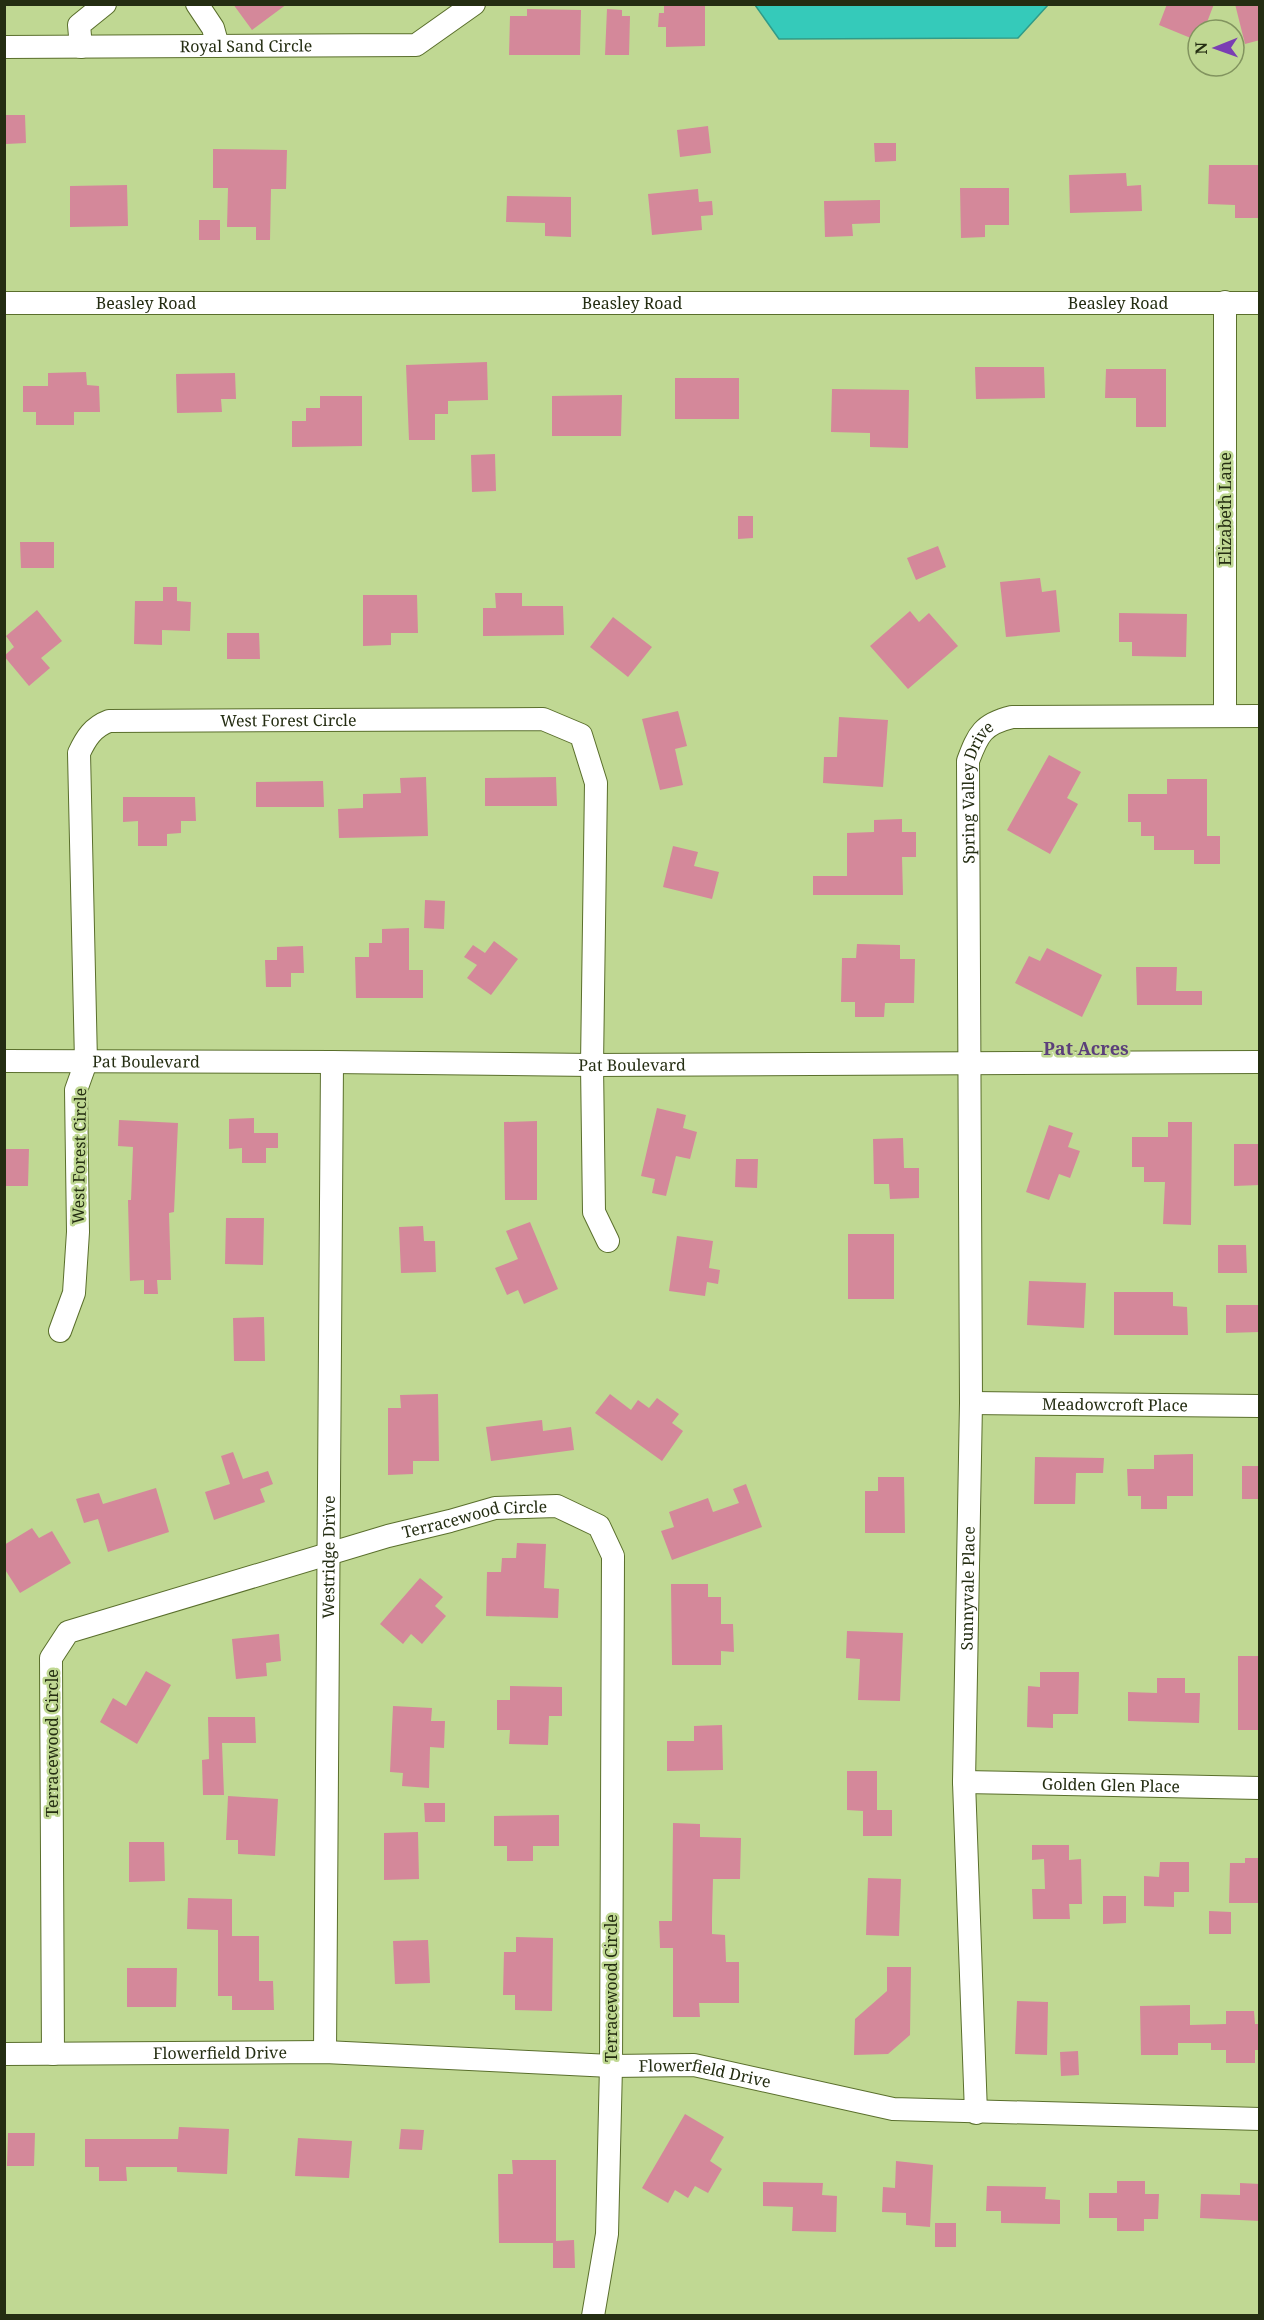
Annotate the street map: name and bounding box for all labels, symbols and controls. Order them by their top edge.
north arrow [1186,18,1246,78]
street label: Royal Sand Circle [180,35,312,57]
text: N [1190,41,1212,55]
street label: Beasley Road [96,292,196,314]
street label: Beasley Road [582,292,682,314]
street label: Beasley Road [1068,292,1168,314]
street label: Elizabeth Lane [1214,452,1236,566]
street label: West Forest Circle [220,709,357,731]
street label: Spring Valley Drive [957,716,998,864]
district label: Pat Acres [1043,1036,1129,1060]
street label: Pat Boulevard [92,1050,200,1073]
street label: Pat Boulevard [578,1054,686,1076]
street label: West Forest Circle [67,1088,91,1224]
street label: Meadowcroft Place [1042,1393,1188,1416]
street label: Westridge Drive [317,1495,340,1619]
street label: Terracewood Circle [400,1495,548,1543]
street label: Sunnyvale Place [955,1526,980,1651]
street label: Terracewood Circle [41,1669,63,1817]
street label: Golden Glen Place [1042,1773,1180,1797]
street label: Terracewood Circle [600,1914,622,2062]
street label: Flowerfield Drive [153,2041,287,2064]
street label: Flowerfield Drive [639,2054,773,2093]

